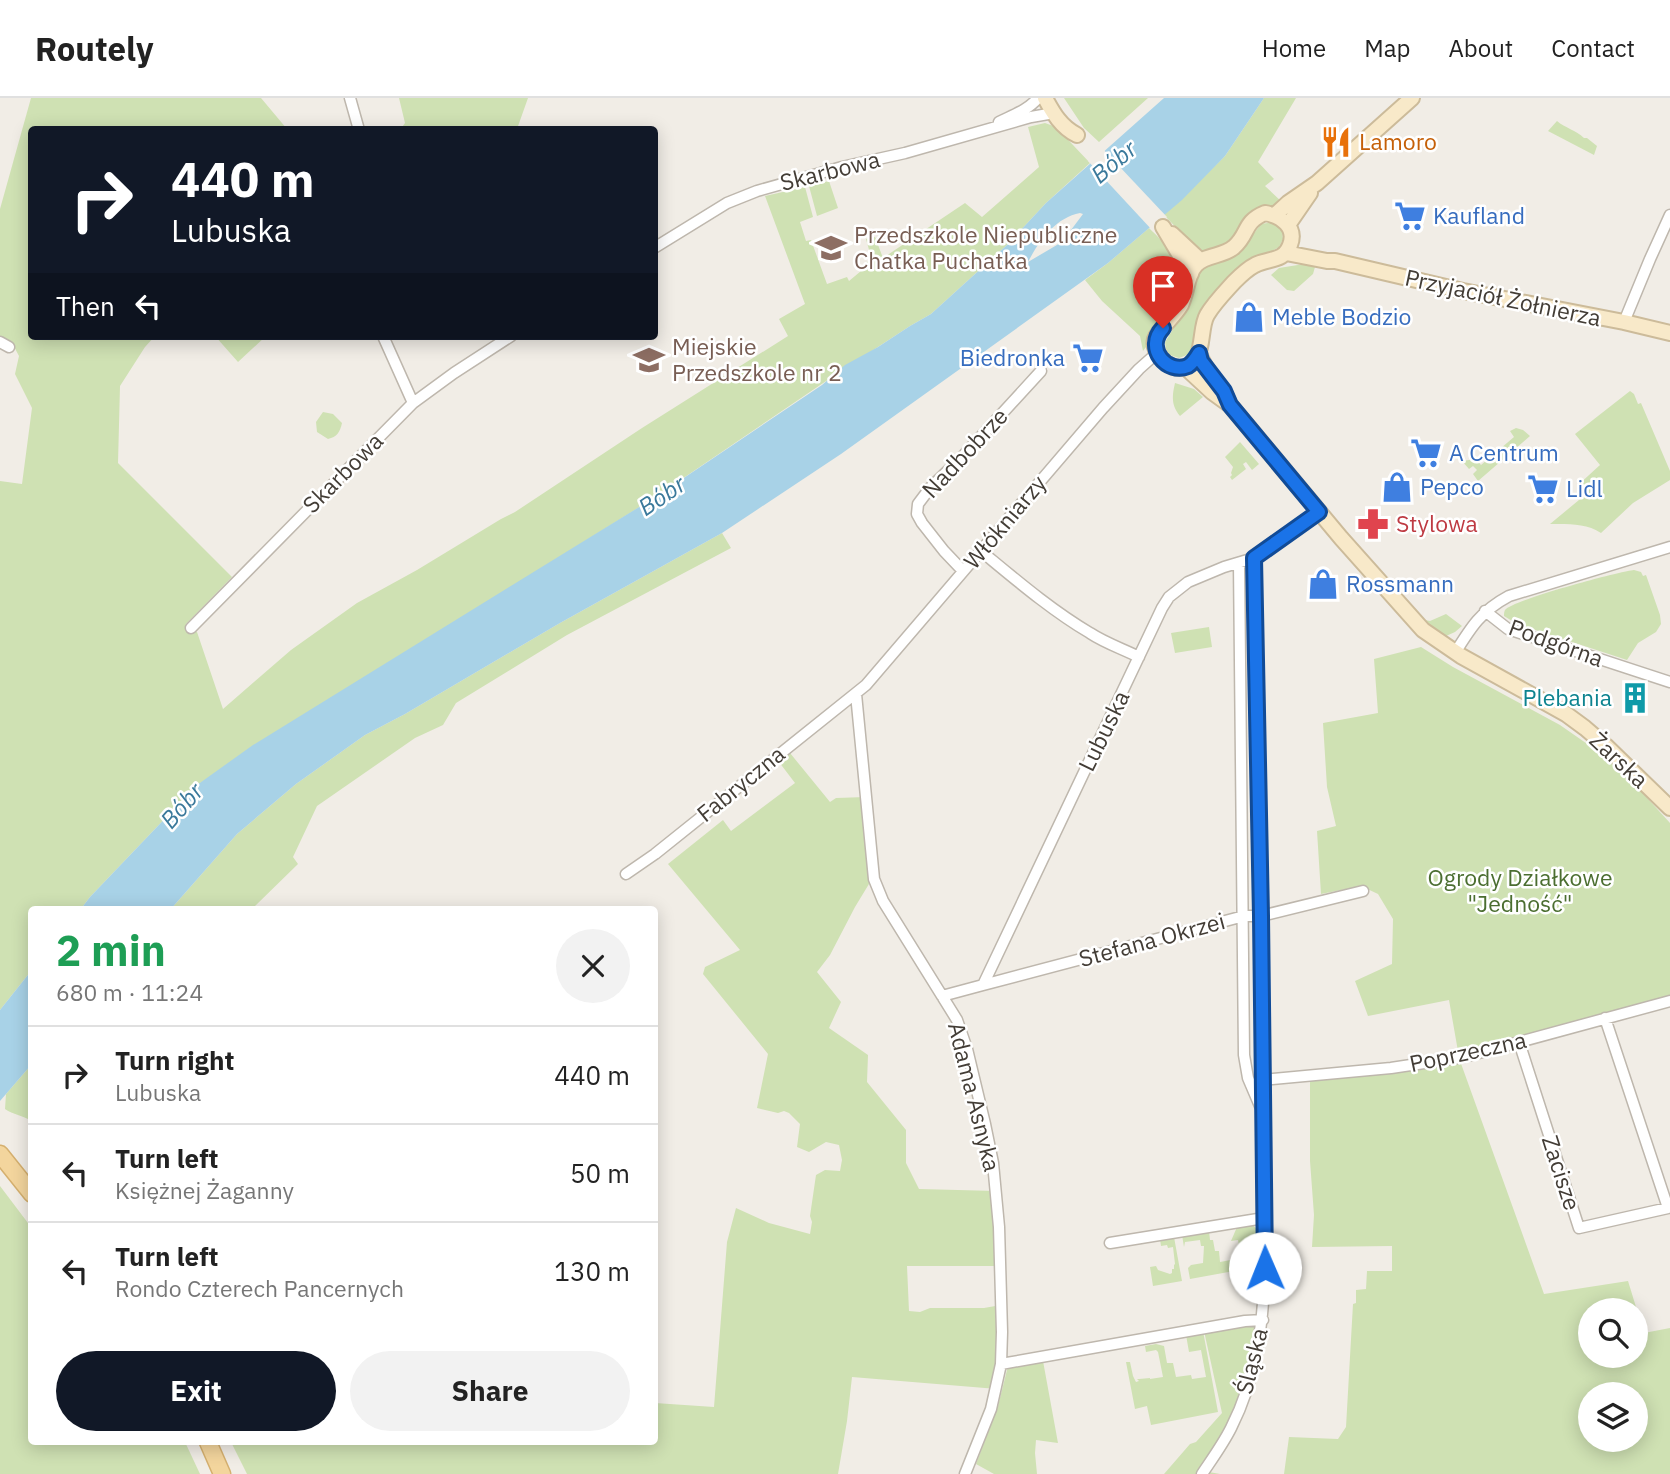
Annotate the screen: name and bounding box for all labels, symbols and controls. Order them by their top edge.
text: Routely [35,27,154,70]
text: Home [1262,32,1326,64]
text: Map [1364,32,1410,64]
text: About [1448,32,1513,64]
text: Contact [1551,32,1635,64]
restaurant icon: Lamoro [1319,125,1353,159]
place label: Lamoro [1359,126,1437,156]
water label: Bóbr [1084,132,1144,190]
street label: Skarbowa [777,143,883,197]
text: 440 m [171,147,315,210]
icon: right [56,154,147,245]
supermarket icon: Kaufland [1393,199,1427,233]
place label: Kaufland [1433,200,1525,230]
text: Lubuska [171,209,291,251]
place label: Przedszkole Niepubliczne Chatka Puchatka [854,219,1117,275]
school or university icon: Przedszkole Niepubliczne Chatka Puchatka [814,231,848,265]
pin [1133,256,1193,328]
street label: Przyjaciół Żołnierza [1402,262,1604,332]
icon: arrive [1144,267,1182,305]
icon: left [129,287,167,325]
text: Then [56,289,115,323]
shop icon: Meble Bodzio [1232,300,1266,334]
place label: Meble Bodzio [1272,301,1412,331]
place label: Miejskie Przedszkole nr 2 [672,331,842,387]
supermarket icon: Biedronka [1071,341,1105,375]
place label: Biedronka [960,342,1065,372]
school or university icon: Miejskie Przedszkole nr 2 [632,343,666,377]
street label: Nadbobrze [915,401,1014,504]
street label: Skarbowa [296,426,389,519]
supermarket icon: A Centrum [1409,436,1443,470]
place label: A Centrum [1449,437,1559,467]
water label: Bóbr [632,467,692,523]
street label: Włókniarzy [956,468,1053,575]
shop icon: Pepco [1380,470,1414,504]
place label: Pepco [1420,471,1484,501]
supermarket icon: Lidl [1526,472,1560,506]
place label: Lidl [1566,473,1603,503]
pharmacy icon: Stylowa [1356,507,1390,541]
place label: Stylowa [1396,508,1478,538]
shop icon: Rossmann [1306,567,1340,601]
place label: Rossmann [1346,568,1454,598]
street label: Podgórna [1505,611,1608,673]
building icon: Plebania [1618,681,1652,715]
place label: Plebania [1522,682,1612,712]
street label: Lubuska [1071,685,1135,776]
street label: Żarska [1584,725,1655,794]
street label: Fabryczna [690,738,791,828]
water label: Bóbr [153,775,211,835]
park label: Ogrody Działkowe "Jedność" [1427,862,1613,918]
street label: Stefana Okrzei [1075,905,1228,973]
text: 2 min [56,923,166,978]
button: close [556,929,630,1003]
text: 680 m · 11:24 [56,977,203,1007]
street label: Adama Asnyka [942,1019,1008,1174]
street label: Poprzeczna [1407,1024,1529,1078]
text: Turn right [115,1043,234,1077]
icon: right [56,1056,94,1094]
text: 440 m [554,1058,630,1092]
text: Lubuska [115,1077,201,1107]
street label: Zacisze [1536,1131,1588,1214]
text: Turn left [115,1141,218,1175]
icon: left [56,1154,94,1192]
text: 50 m [570,1156,630,1190]
text: Księżnej Żaganny [115,1175,294,1205]
position arrow [1228,1231,1302,1305]
text: Turn left [115,1239,218,1273]
icon: left [56,1252,94,1290]
text: 130 m [554,1254,630,1288]
text: Rondo Czterech Pancernych [115,1273,404,1303]
map controls [1578,1298,1648,1452]
button: search [1578,1298,1648,1368]
street label: Śląska [1228,1324,1274,1397]
button: Exit [56,1351,336,1431]
button: Share [350,1351,630,1431]
button: layers [1578,1382,1648,1452]

